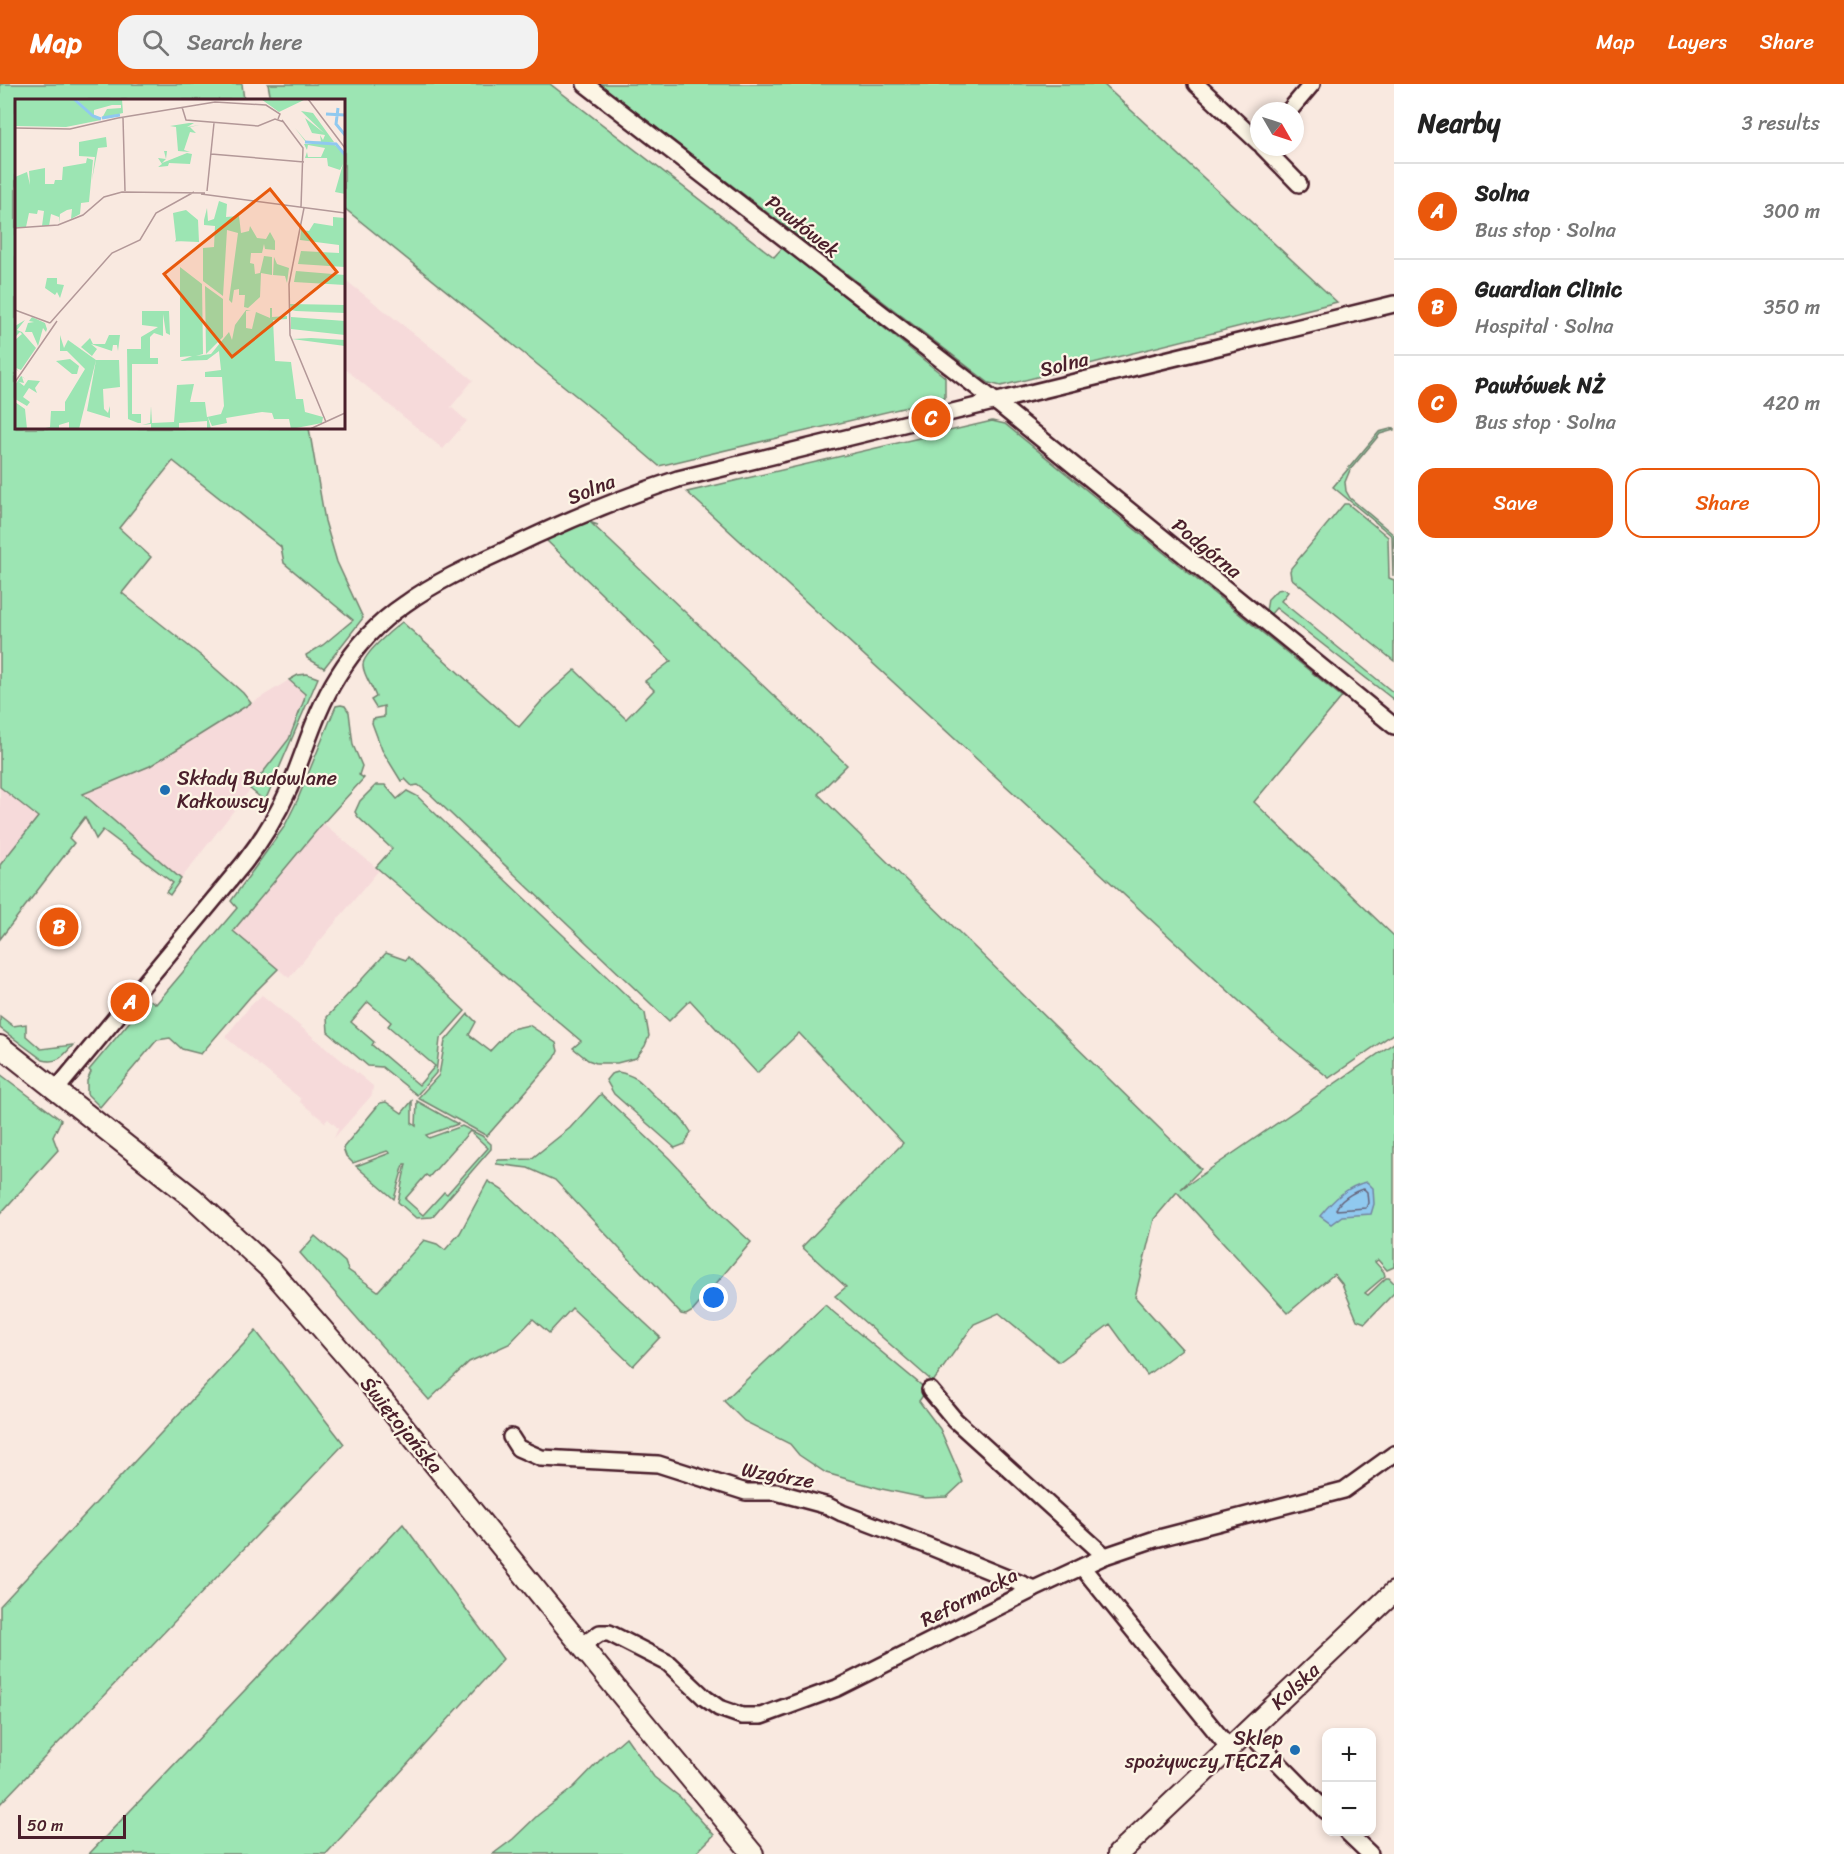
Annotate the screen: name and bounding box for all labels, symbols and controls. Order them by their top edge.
search box [118,15,538,69]
text: Map [30,18,82,67]
text: Search here [187,23,303,62]
text: Map [1596,23,1635,61]
text: Layers [1668,23,1727,61]
text: Share [1760,23,1814,61]
icon: search [139,26,172,59]
inset map [15,99,345,429]
text: Nearby [1418,100,1500,146]
north arrow [1250,102,1304,156]
text: 3 results [1742,106,1820,141]
text: Solna [1475,174,1529,213]
street label: Pawłówek [757,186,848,267]
text: A [1431,194,1444,229]
text: 300 m [1763,194,1820,229]
text: Bus stop · Solna [1475,213,1616,248]
text: Guardian Clinic [1475,270,1622,309]
text: B [1431,290,1444,325]
text: 350 m [1764,290,1820,325]
text: Hospital · Solna [1475,309,1613,344]
street label: Solna [1036,341,1093,387]
text: Pawłówek NŻ [1475,366,1605,405]
text: C [1431,386,1444,421]
text: 420 m [1763,386,1820,421]
pin: C [912,396,950,440]
text: Bus stop · Solna [1475,405,1616,440]
street label: Solna [562,464,621,515]
button: Save [1418,468,1613,538]
button: Share [1625,468,1820,538]
street label: Podgórna [1164,509,1250,588]
place label: Składy Budowlane Kałkowscy [177,761,337,819]
marker: Składy Budowlane Kałkowscy [158,783,172,797]
pin: B [40,904,78,950]
pin: A [110,980,150,1024]
your location [699,1283,728,1312]
street label: Świętojańska [351,1369,452,1482]
street label: Wzgórze [739,1452,817,1499]
street label: Reformacka [914,1558,1024,1637]
street label: Kolska [1262,1653,1329,1719]
place label: Sklep spożywczy TĘCZA [1124,1721,1283,1779]
map controls [1322,1728,1376,1836]
button: + [1322,1728,1376,1782]
marker: Sklep spożywczy TĘCZA [1288,1743,1302,1757]
button: − [1322,1782,1376,1836]
text: 50 m [27,1811,63,1840]
scale bar [18,1812,126,1840]

